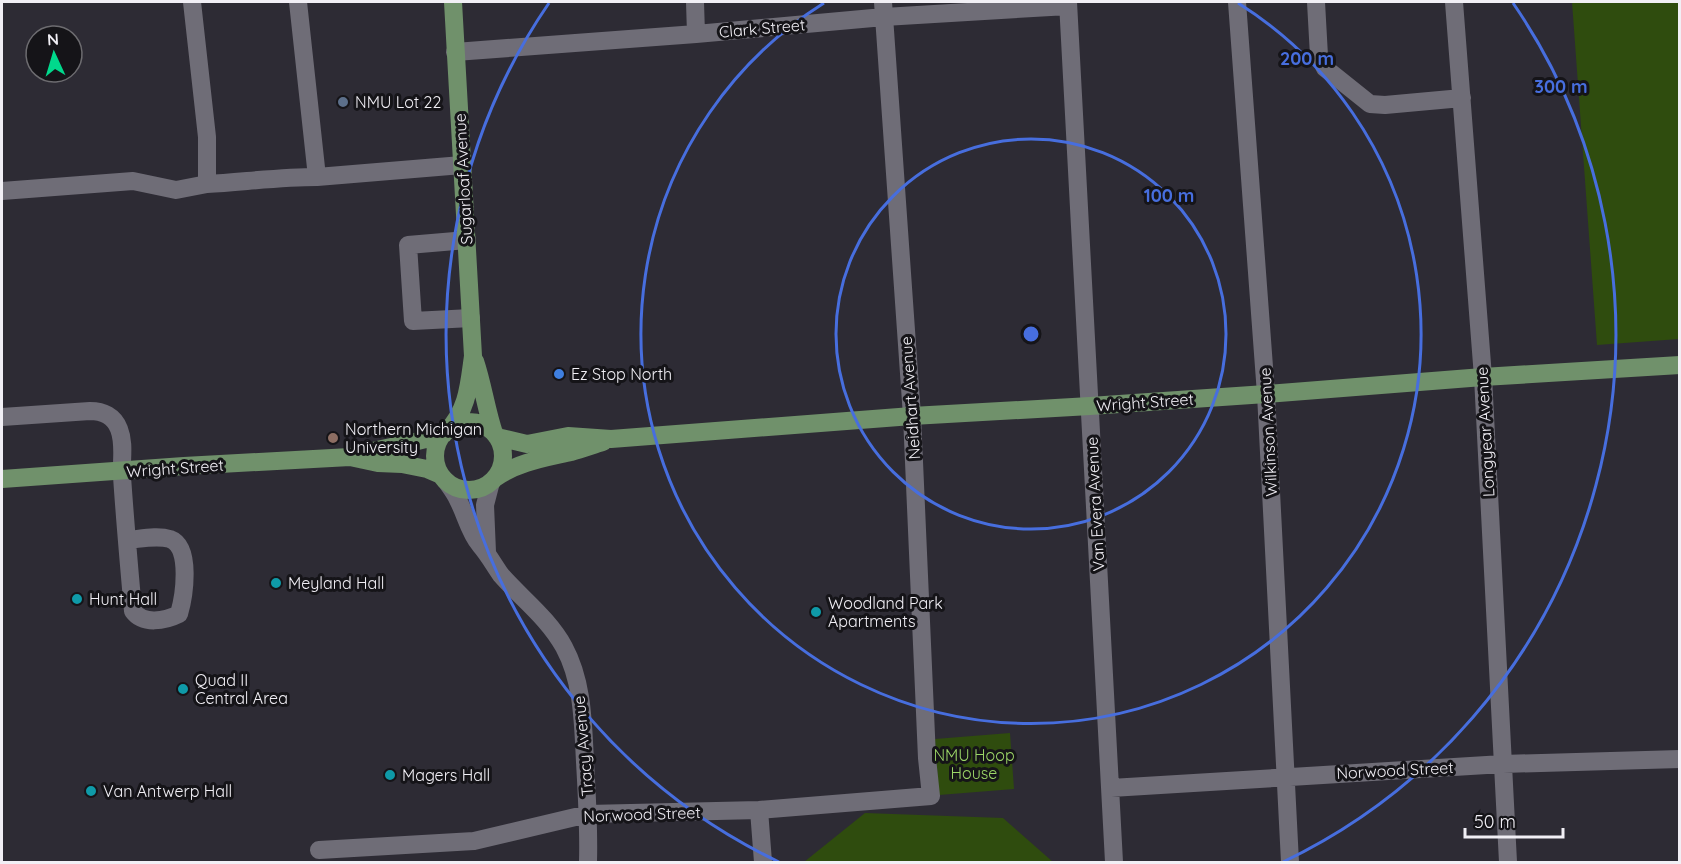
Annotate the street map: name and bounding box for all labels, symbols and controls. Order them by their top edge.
street label: Clark Street [718,14,806,42]
north arrow [24,24,84,84]
text: N [46,29,60,49]
text: 200 m [1280,47,1334,70]
text: 300 m [1534,75,1588,98]
place label: NMU Lot 22 [355,92,441,112]
marker: NMU Lot 22 [336,95,350,109]
street label: Sugarloaf Avenue [450,113,476,245]
text: 100 m [1144,184,1194,207]
centre of rings [1021,324,1041,344]
street label: Neidhart Avenue [896,336,924,460]
place label: Ez Stop North [571,364,672,384]
street label: Longyear Avenue [1472,366,1498,498]
marker: Ez Stop North [552,367,566,381]
street label: Wilkinson Avenue [1255,367,1281,497]
street label: Wright Street [1096,389,1194,415]
place label: Northern Michigan University [345,419,482,457]
marker: Northern Michigan University [326,431,340,445]
street label: Van Evera Avenue [1081,436,1109,572]
street label: Wright Street [126,455,224,481]
place label: Meyland Hall [288,573,385,593]
marker: Meyland Hall [269,576,283,590]
place label: Hunt Hall [89,589,157,609]
marker: Hunt Hall [70,592,84,606]
place label: Woodland Park Apartments [828,593,943,631]
marker: Woodland Park Apartments [809,605,823,619]
place label: Quad II Central Area [195,670,288,708]
marker: Quad II Central Area [176,682,190,696]
street label: Tracy Avenue [569,695,597,797]
park label: NMU Hoop House [933,745,1015,783]
street label: Norwood Street [1336,757,1454,783]
place label: Magers Hall [402,765,490,785]
marker: Magers Hall [383,768,397,782]
place label: Van Antwerp Hall [103,781,232,801]
marker: Van Antwerp Hall [84,784,98,798]
scale bar [1465,801,1562,839]
street label: Norwood Street [583,802,701,826]
text: 50 m [1474,810,1516,833]

